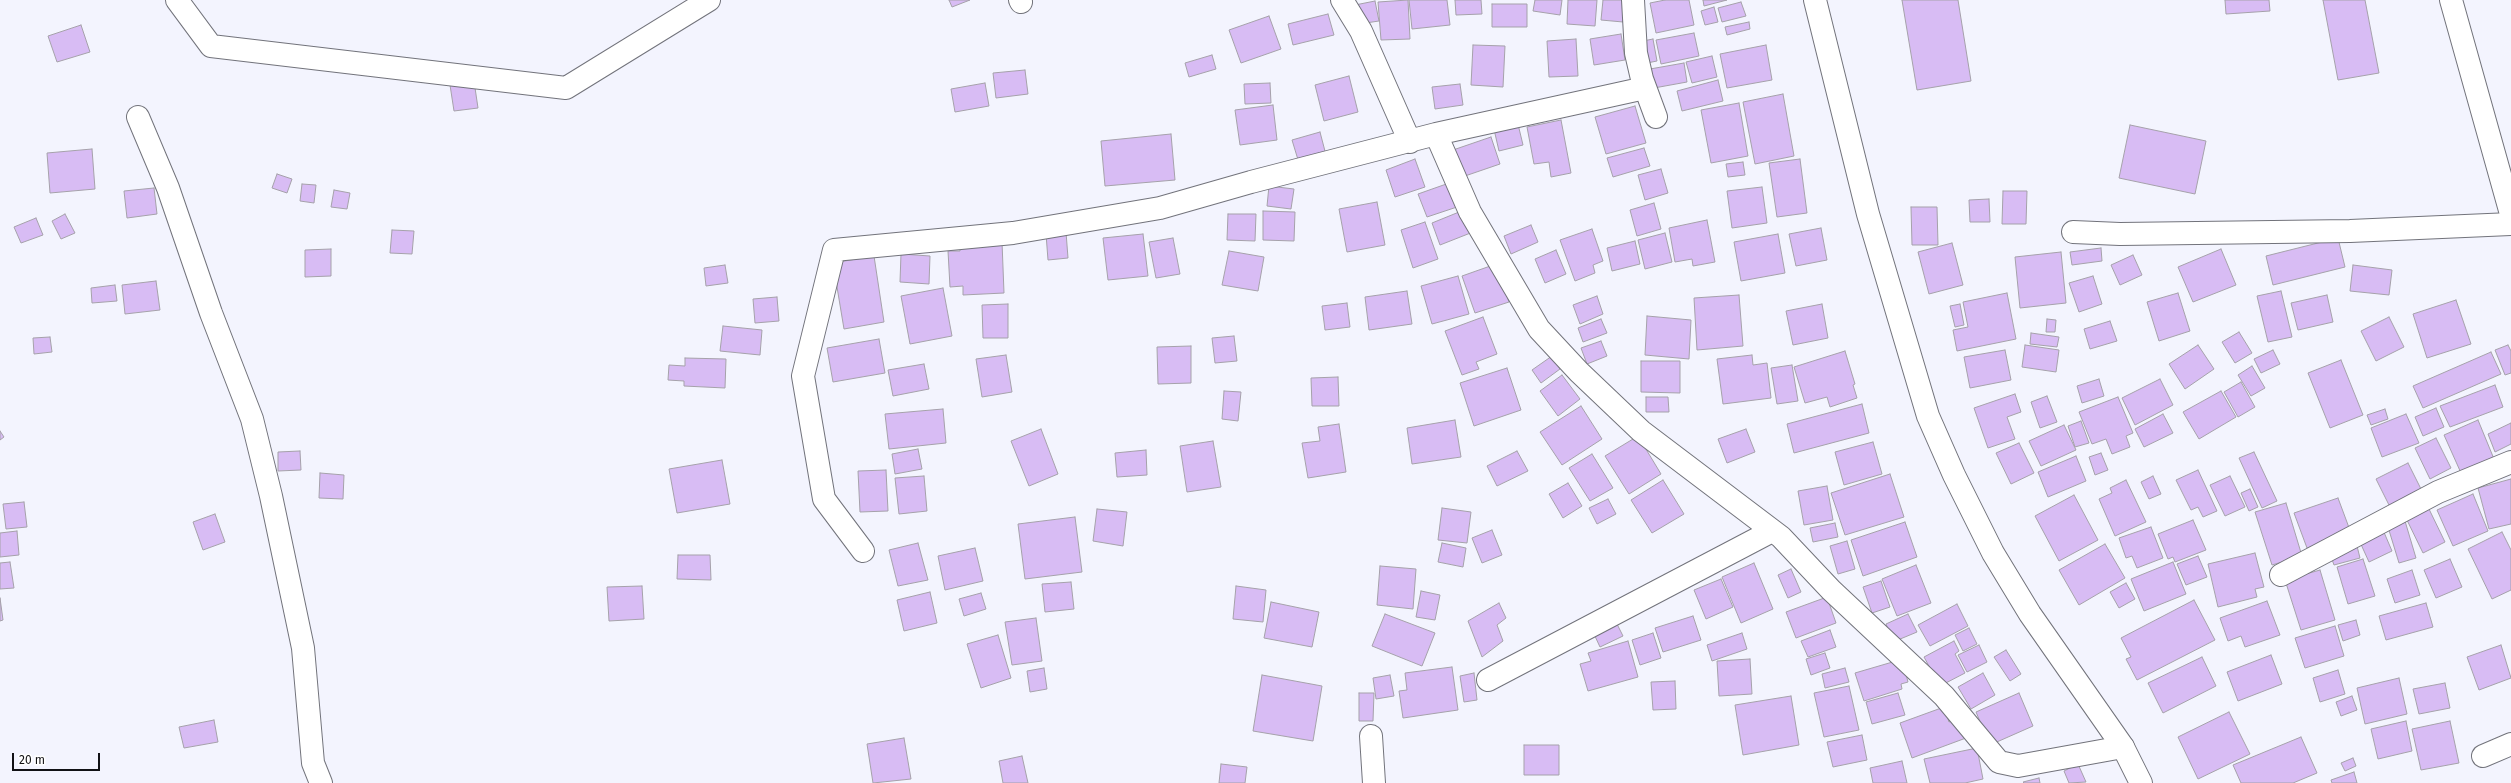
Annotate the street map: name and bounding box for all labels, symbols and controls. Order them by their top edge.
scale bar [14,745,102,771]
text: 20 m [19,753,45,767]

